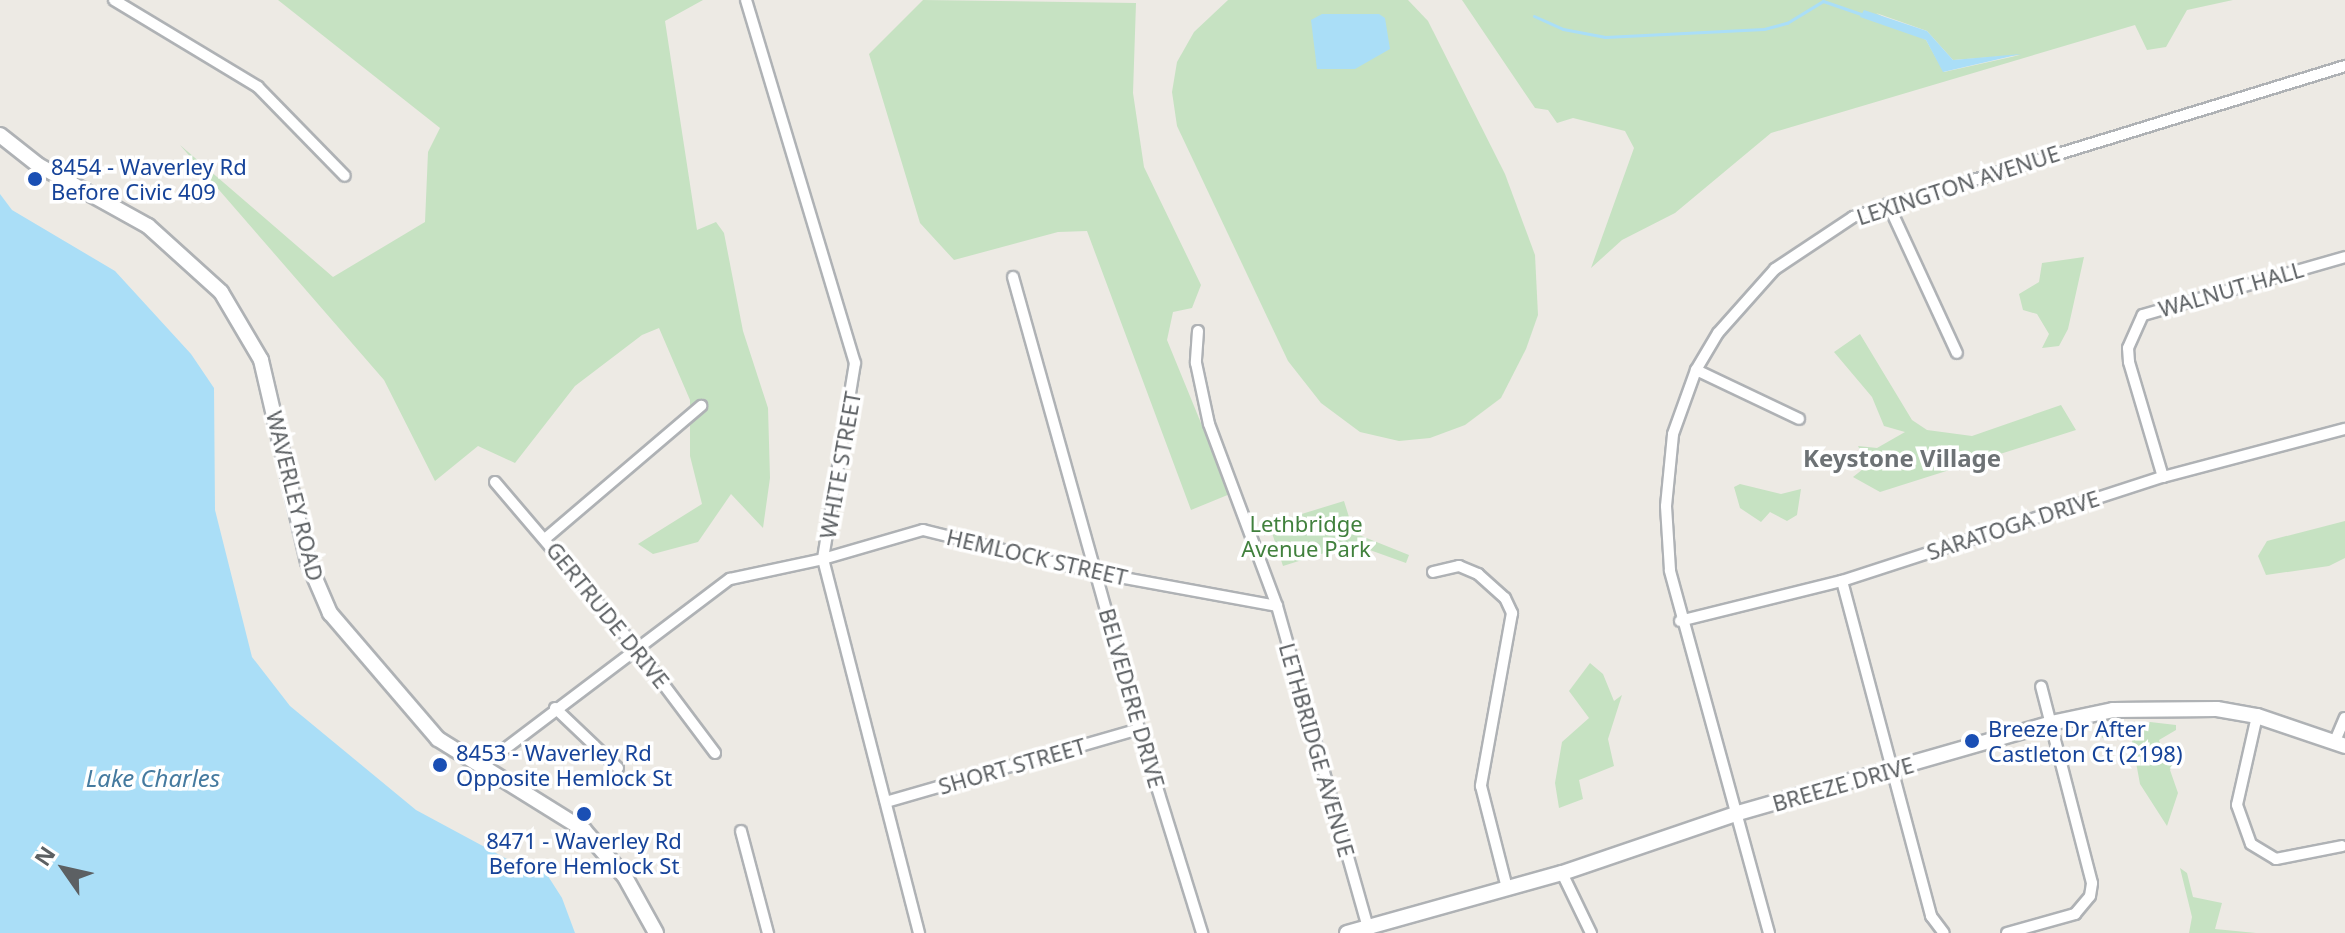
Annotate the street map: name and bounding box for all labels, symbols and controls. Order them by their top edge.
street label: LEXINGTON AVENUE [1853,140,2063,230]
place label: 8454 - Waverley Rd Before Civic 409 [51,153,247,204]
marker: 8454 - Waverley Rd Before Civic 409 [26,170,44,188]
street label: WALNUT HALL [2156,256,2306,322]
street label: WHITE STREET [814,389,866,541]
street label: WAVERLEY ROAD [261,408,329,584]
district label: Keystone Village [1803,444,2001,472]
street label: SARATOGA DRIVE [1923,485,2103,565]
park label: Lethbridge Avenue Park [1241,510,1371,562]
street label: HEMLOCK STREET [944,523,1130,591]
street label: GERTRUDE DRIVE [541,537,675,693]
street label: BELVEDERE DRIVE [1094,605,1170,791]
street label: LETHBRIDGE AVENUE [1274,640,1360,860]
place label: Breeze Dr After Castleton Ct (2198) [1988,715,2182,766]
street label: SHORT STREET [935,732,1089,800]
marker: Breeze Dr After Castleton Ct (2198) [1963,732,1981,750]
place label: 8453 - Waverley Rd Opposite Hemlock St [456,739,672,790]
street label: BREEZE DRIVE [1769,751,1917,817]
marker: 8453 - Waverley Rd Opposite Hemlock St [431,756,449,774]
water label: Lake Charles [86,764,220,792]
marker: 8471 - Waverley Rd Before Hemlock St [575,805,593,823]
place label: 8471 - Waverley Rd Before Hemlock St [486,827,682,878]
north arrow [24,829,104,909]
text: N [27,840,62,871]

